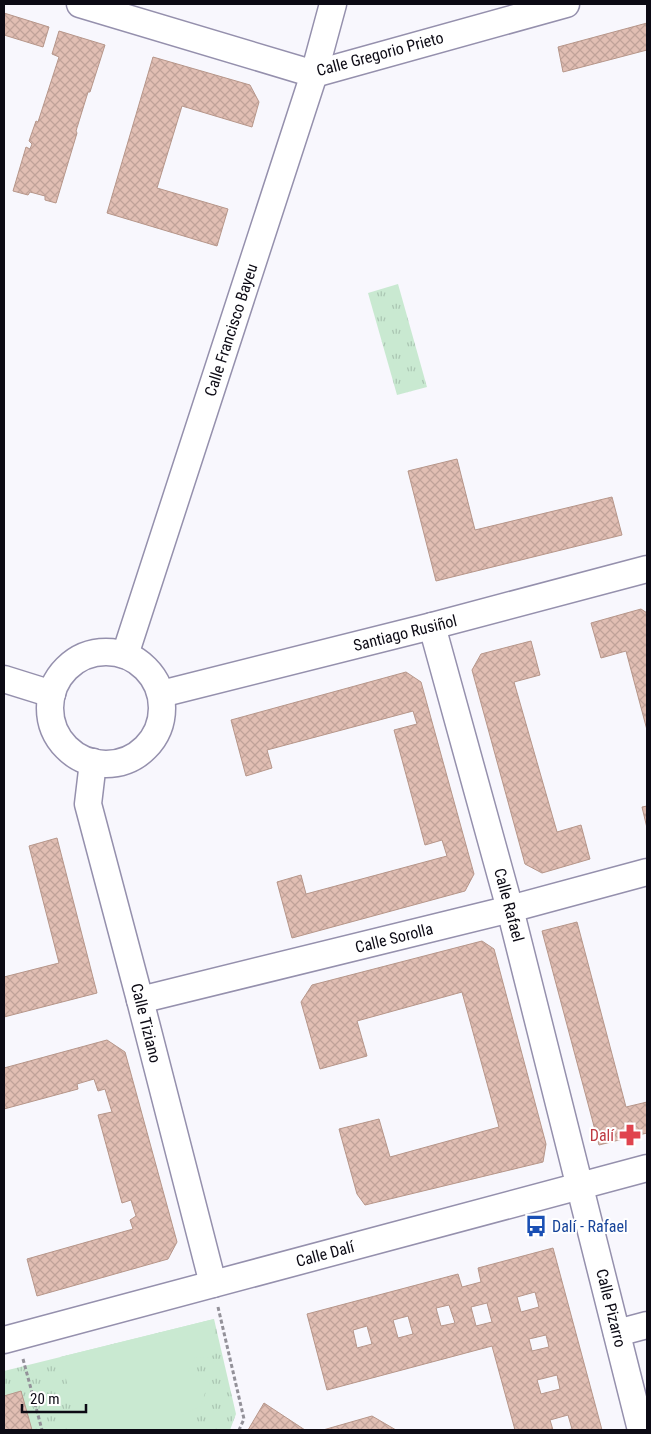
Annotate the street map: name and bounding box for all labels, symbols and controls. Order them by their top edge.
street label: Calle Gregorio Prieto [314,28,446,80]
street label: Calle Francisco Bayeu [201,261,261,399]
street label: Santiago Rusiñol [351,611,459,655]
street label: Calle Rafael [490,866,528,944]
street label: Calle Sorolla [353,919,435,957]
street label: Calle Tiziano [127,981,165,1065]
pharmacy icon: Dalí [617,1122,643,1148]
place label: Dalí [590,1126,615,1145]
bus stop icon: Dalí - Rafael [523,1213,549,1239]
place label: Dalí - Rafael [552,1217,628,1236]
street label: Calle Dalí [294,1237,357,1271]
street label: Calle Pizarro [592,1267,630,1349]
scale bar [22,1382,86,1414]
text: 20 m [30,1390,60,1408]

